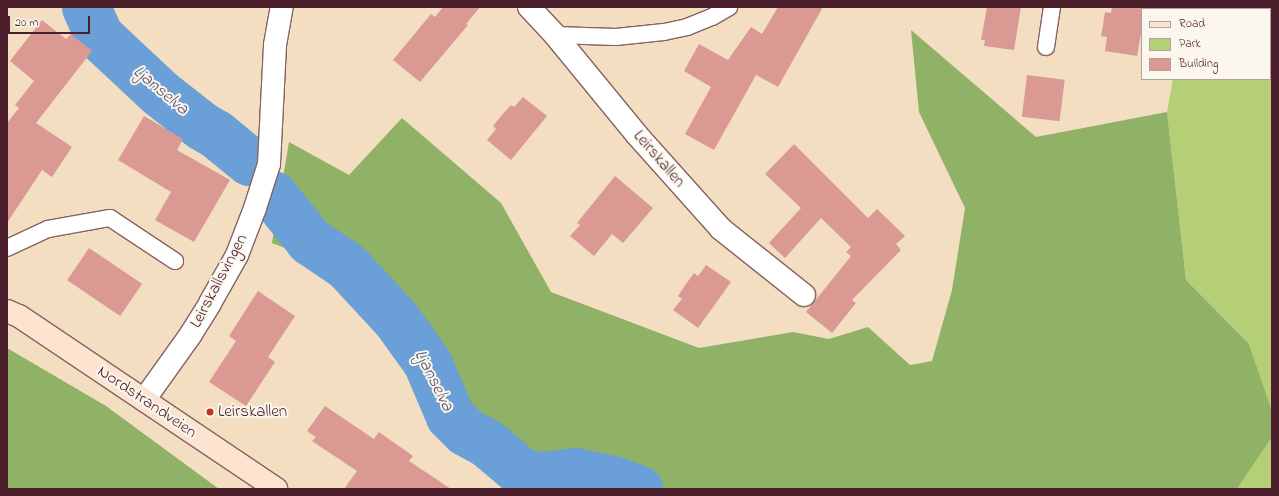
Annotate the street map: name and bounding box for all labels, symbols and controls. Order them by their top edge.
scale bar [10,8,92,34]
legend [1141,8,1271,80]
text: 20 m [15,14,38,32]
text: Road [1179,15,1205,33]
text: Park [1179,35,1201,53]
text: Building [1179,55,1218,73]
water label: Ljanselva [128,62,192,120]
street label: Leirskallen [629,126,689,192]
street label: Leirskallsvingen [186,231,252,331]
water label: Ljanselva [408,347,458,415]
street label: Nordstrandveien [93,361,201,443]
place label: Leirskallen [218,402,287,422]
marker: Leirskallen [205,407,215,417]

